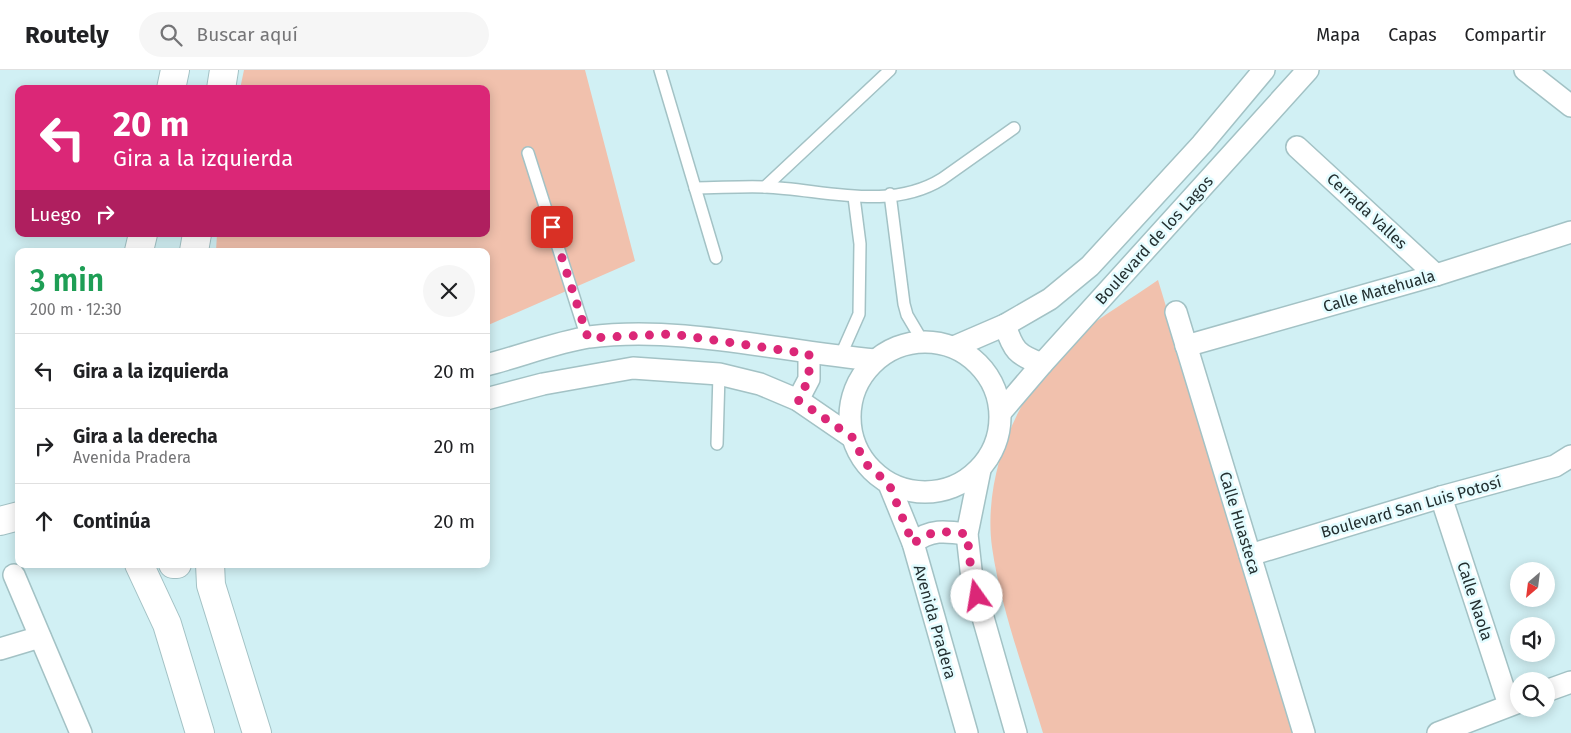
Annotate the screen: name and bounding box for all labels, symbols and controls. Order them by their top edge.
search box [139,12,489,57]
text: Routely [25,21,109,49]
icon: search [157,21,185,49]
text: Buscar aquí [197,23,298,46]
text: Mapa [1316,24,1360,46]
text: Capas [1388,24,1437,46]
text: Compartir [1465,24,1546,46]
text: 20 m [113,103,189,145]
icon: left [30,105,95,170]
text: Gira a la izquierda [113,145,293,172]
street label: Cerrada Valles [1323,169,1411,253]
street label: Boulevard de los Lagos [1091,172,1217,308]
icon: right [91,200,119,228]
text: Luego [30,203,81,226]
pin [531,206,573,248]
icon: arrive [538,213,566,241]
text: 3 min [30,263,104,299]
button: close [423,265,475,317]
street label: Calle Matehuala [1321,266,1437,316]
text: 200 m · 12:30 [30,300,122,319]
icon: left [30,357,58,385]
text: Gira a la izquierda [73,360,229,383]
text: 20 m [434,360,475,383]
text: Gira a la derecha [73,425,218,448]
icon: right [30,432,58,460]
text: 20 m [434,435,475,458]
text: Avenida Pradera [73,448,191,467]
street label: Calle Huasteca [1215,469,1265,577]
street label: Boulevard San Luis Potosí [1319,472,1504,542]
icon: ahead [30,507,58,535]
text: Continúa [73,510,151,533]
text: 20 m [434,510,475,533]
street label: Calle Naola [1453,559,1497,643]
north arrow [1510,562,1555,608]
map controls [1510,562,1555,717]
street label: Avenida Pradera [910,563,960,681]
position arrow [950,569,1002,621]
button: sound [1510,617,1555,662]
button: search [1510,672,1555,717]

